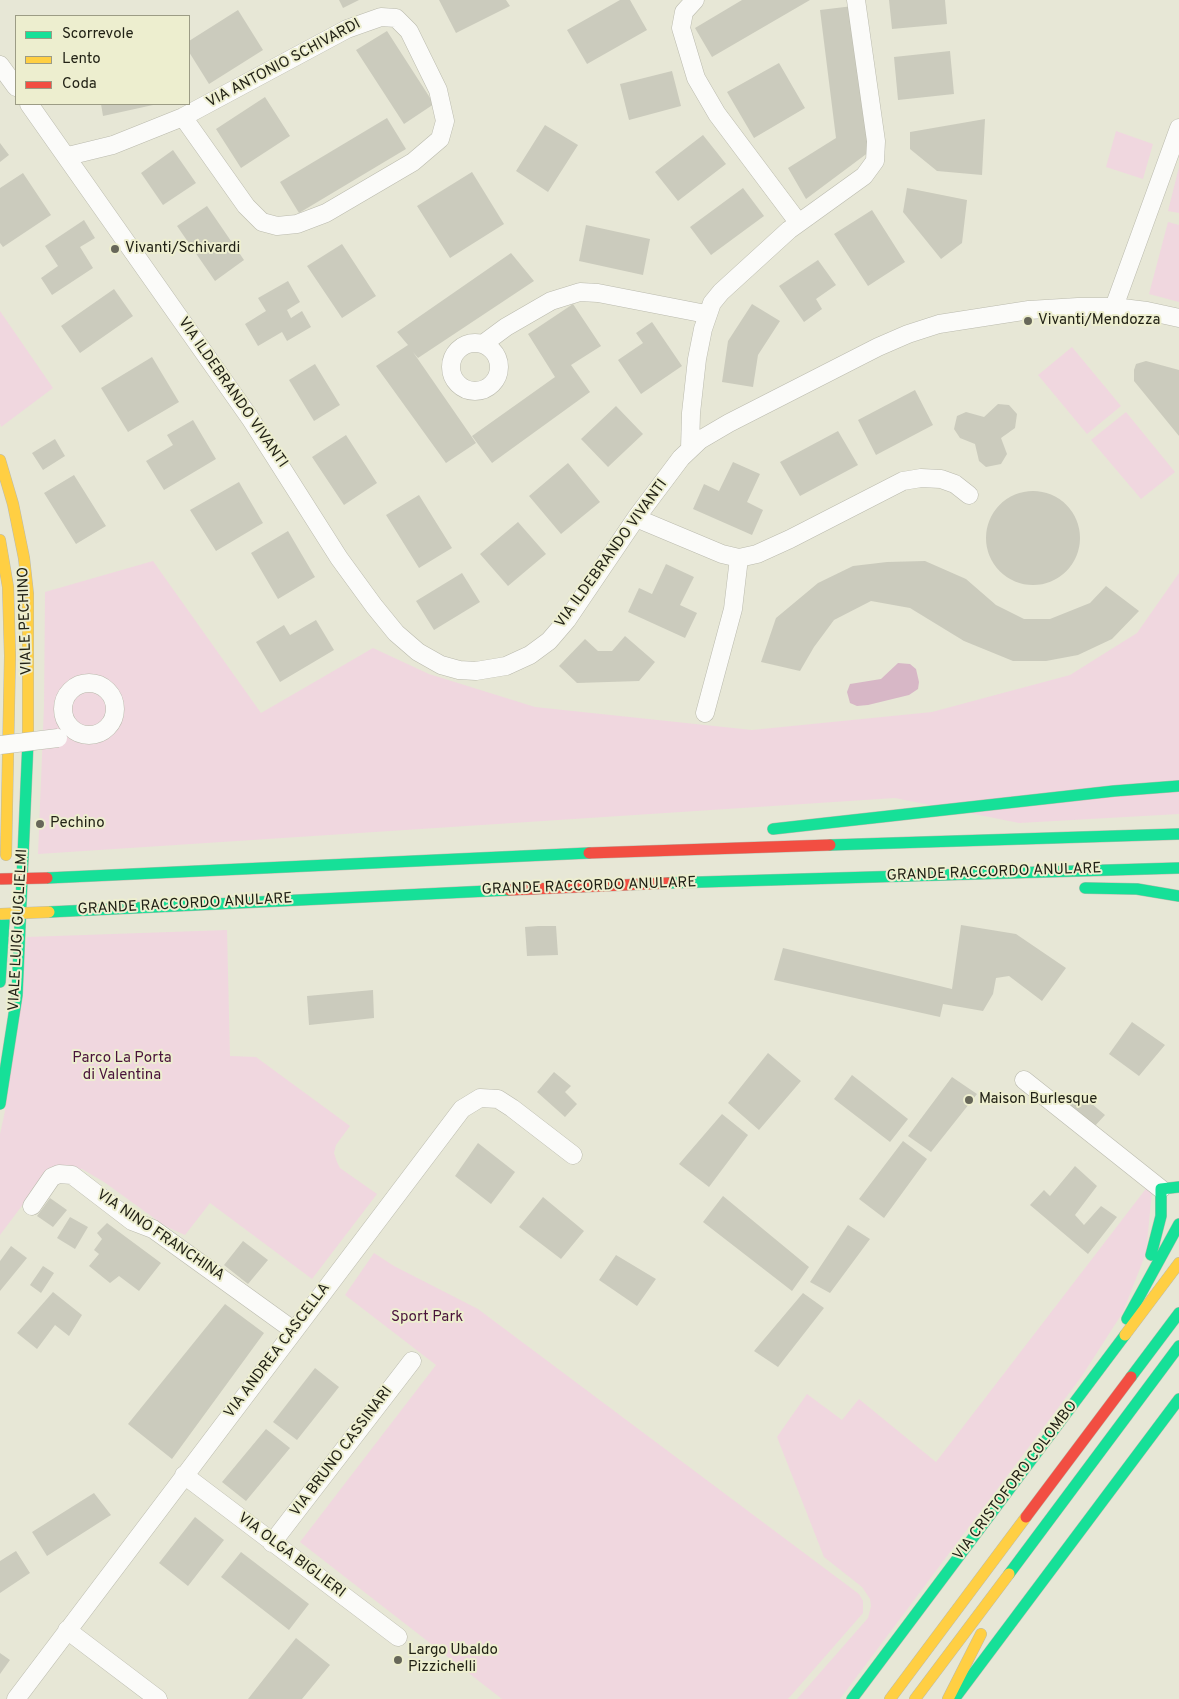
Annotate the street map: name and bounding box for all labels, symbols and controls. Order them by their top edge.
legend [15,15,190,105]
street label: VIA ANTONIO SCHIVARDI [204,16,364,112]
text: Scorrevole [62,25,134,44]
text: Lento [62,50,101,69]
text: Coda [62,75,97,94]
place label: Vivanti/Schivardi [125,240,240,258]
marker: Vivanti/Schivardi [109,243,121,255]
place label: Vivanti/Mendozza [1038,312,1160,330]
street label: VIA ILDEBRANDO VIVANTI [173,314,291,472]
marker: Vivanti/Mendozza [1022,315,1034,327]
street label: VIA ILDEBRANDO VIVANTI [552,476,672,632]
street label: VIALE PECHINO [15,567,37,675]
place label: Pechino [50,815,105,833]
marker: Pechino [34,818,46,830]
street label: VIALE LUIGI GUGLIELMI [6,848,32,1012]
street label: GRANDE RACCORDO ANULARE [886,860,1102,886]
street label: GRANDE RACCORDO ANULARE [481,874,697,900]
street label: GRANDE RACCORDO ANULARE [77,890,293,920]
park label: Parco La Porta di Valentina [72,1050,172,1085]
place label: Maison Burlesque [979,1091,1097,1109]
marker: Maison Burlesque [963,1094,975,1106]
street label: VIA NINO FRANCHINA [93,1186,227,1286]
street label: VIA ANDREA CASCELLA [221,1280,335,1422]
park label: Sport Park [391,1309,463,1327]
street label: VIA BRUNO CASSINARI [287,1383,397,1521]
street label: VIA CRISTOFORO COLOMBO [950,1398,1082,1564]
street label: VIA OLGA BIGLIERI [234,1510,348,1602]
place label: Largo Ubaldo Pizzichelli [408,1642,498,1677]
marker: Largo Ubaldo Pizzichelli [392,1654,404,1666]

